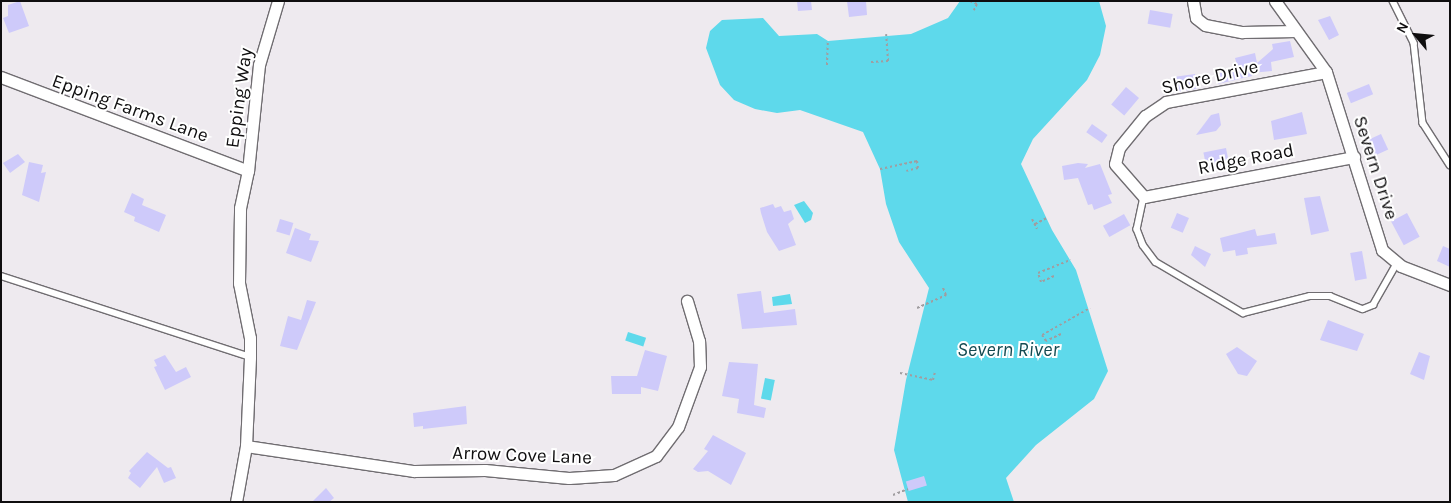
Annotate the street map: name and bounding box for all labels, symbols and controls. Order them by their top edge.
north arrow [1391,10,1441,60]
text: N [1392,19,1412,36]
street label: Epping Way [222,46,258,150]
street label: Shore Drive [1159,56,1261,100]
street label: Epping Farms Lane [49,70,211,148]
street label: Severn Drive [1348,113,1402,223]
street label: Ridge Road [1196,140,1296,180]
water label: Severn River [957,337,1059,361]
street label: Arrow Cove Lane [452,442,592,470]

